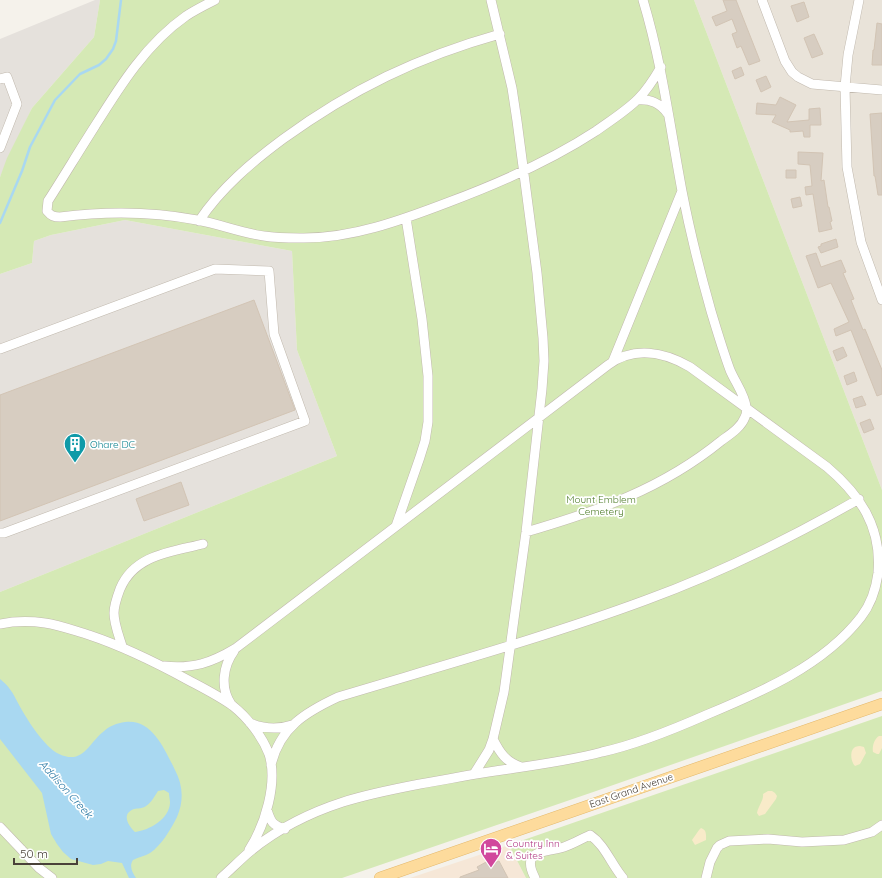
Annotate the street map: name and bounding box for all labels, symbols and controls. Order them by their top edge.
building icon: Ohare DC [62,431,88,464]
place label: Ohare DC [90,438,136,451]
park label: Mount Emblem Cemetery [566,493,636,518]
water label: Addison Creek [36,757,97,822]
street label: East Grand Avenue [587,770,675,811]
hotel icon: Country Inn & Suites [478,836,504,869]
place label: Country Inn & Suites [506,837,560,862]
scale bar [14,840,77,866]
text: 50 m [20,846,48,861]

